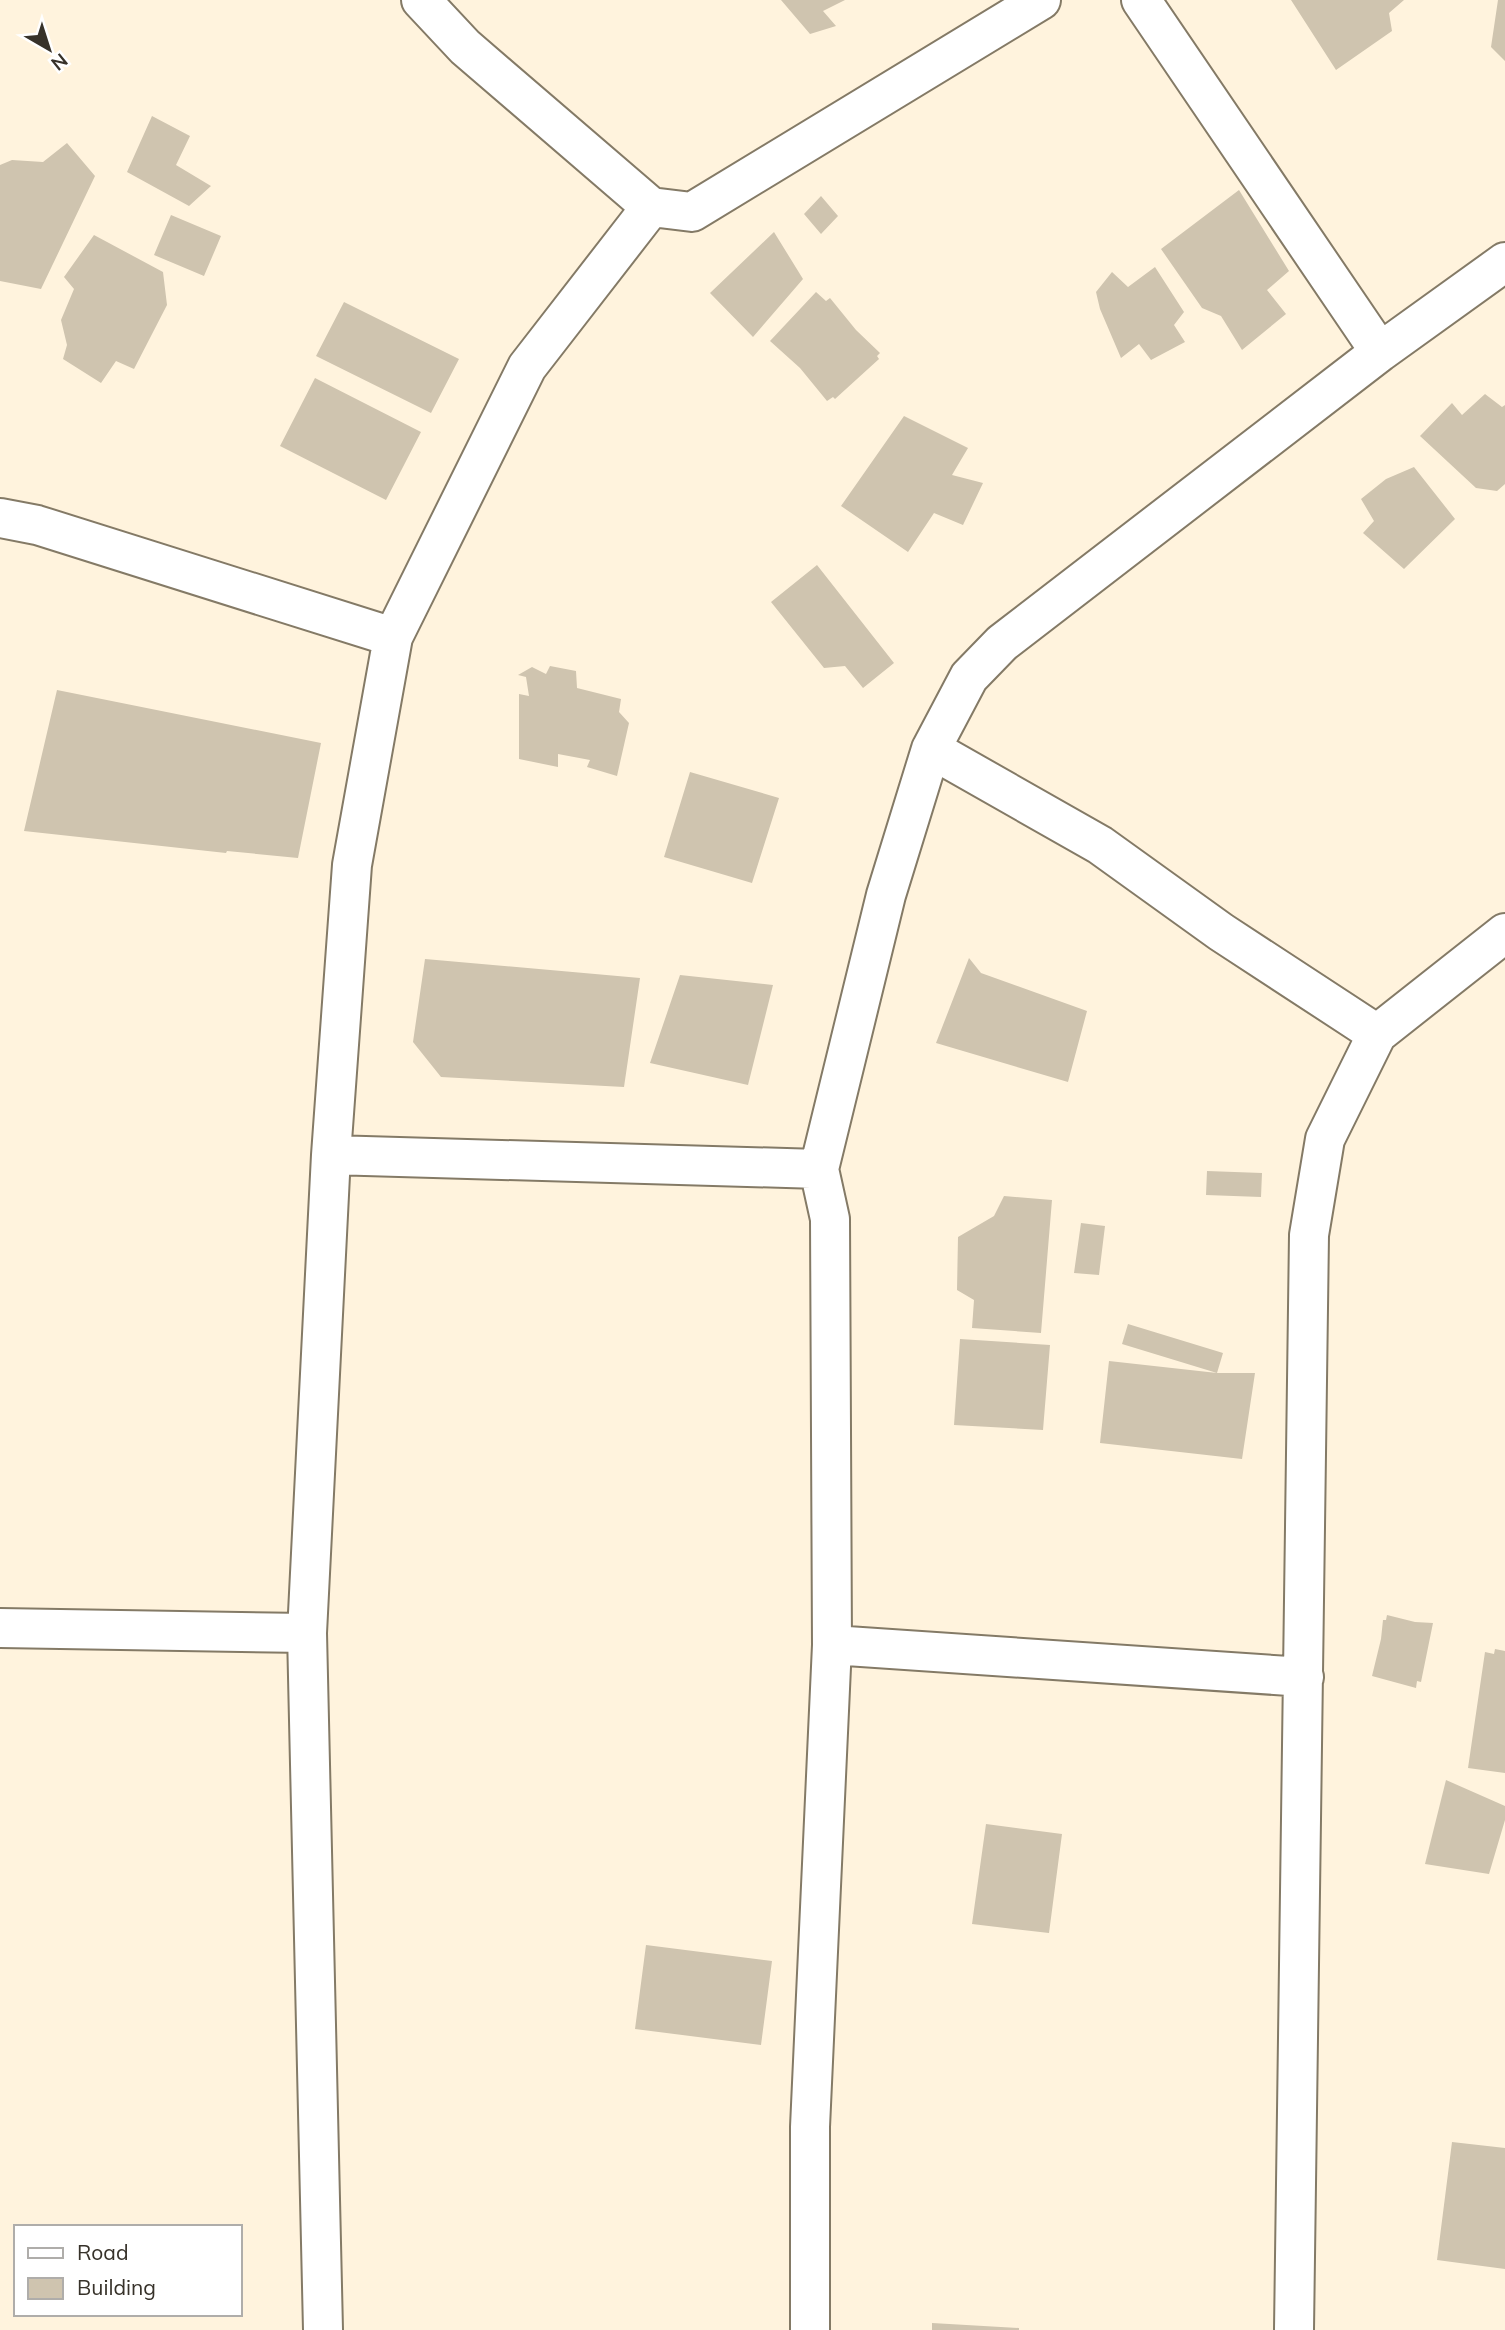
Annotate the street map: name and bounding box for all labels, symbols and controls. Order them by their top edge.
north arrow [14,14,84,84]
text: N [47,48,73,76]
legend [14,2225,242,2316]
text: Road [77,2239,128,2265]
text: Building [77,2274,156,2300]

